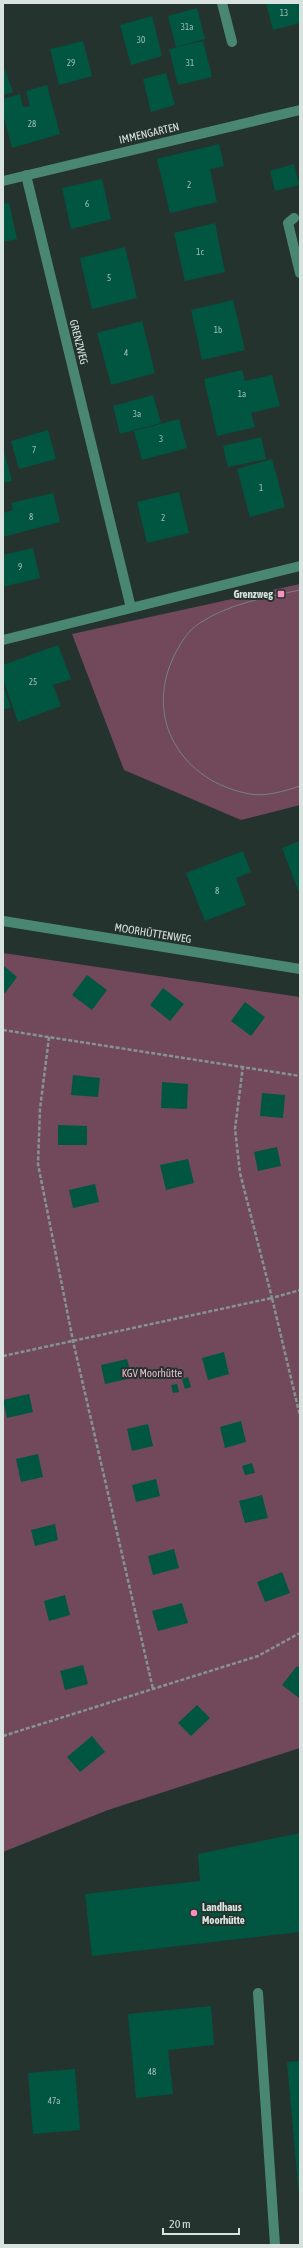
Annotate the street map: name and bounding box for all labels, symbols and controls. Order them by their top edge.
house number: 13 [280,8,288,18]
house number: 31a [181,22,193,32]
house number: 30 [137,35,145,45]
house number: 29 [67,58,75,68]
house number: 31 [186,58,194,68]
house number: 28 [28,119,36,129]
street label: IMMENGARTEN [118,120,180,146]
house number: 2 [187,180,191,190]
house number: 6 [85,199,89,209]
house number: 1c [196,247,204,257]
house number: 5 [107,273,111,283]
street label: GRENZWEG [68,318,90,366]
house number: 1b [214,325,222,335]
house number: 4 [124,348,128,358]
house number: 1a [238,389,246,399]
house number: 3a [133,409,141,419]
house number: 3 [159,434,163,444]
house number: 7 [32,445,36,455]
house number: 1 [259,483,263,493]
house number: 8 [29,512,33,522]
house number: 2 [161,513,165,523]
house number: 9 [18,562,22,572]
place label: Grenzweg [233,588,273,600]
marker: Grenzweg [276,589,286,599]
house number: 25 [29,677,37,687]
house number: 8 [215,886,219,896]
street label: MOORHÜTTENWEG [114,921,193,945]
park label: KGV Moorhütte [122,1367,182,1379]
place label: Landhaus Moorhütte [202,1901,245,1926]
marker: Landhaus Moorhütte [189,1908,199,1918]
house number: 48 [148,2067,156,2077]
house number: 47a [48,2096,60,2106]
scale bar [163,2210,239,2236]
text: 20 m [169,2217,191,2231]

